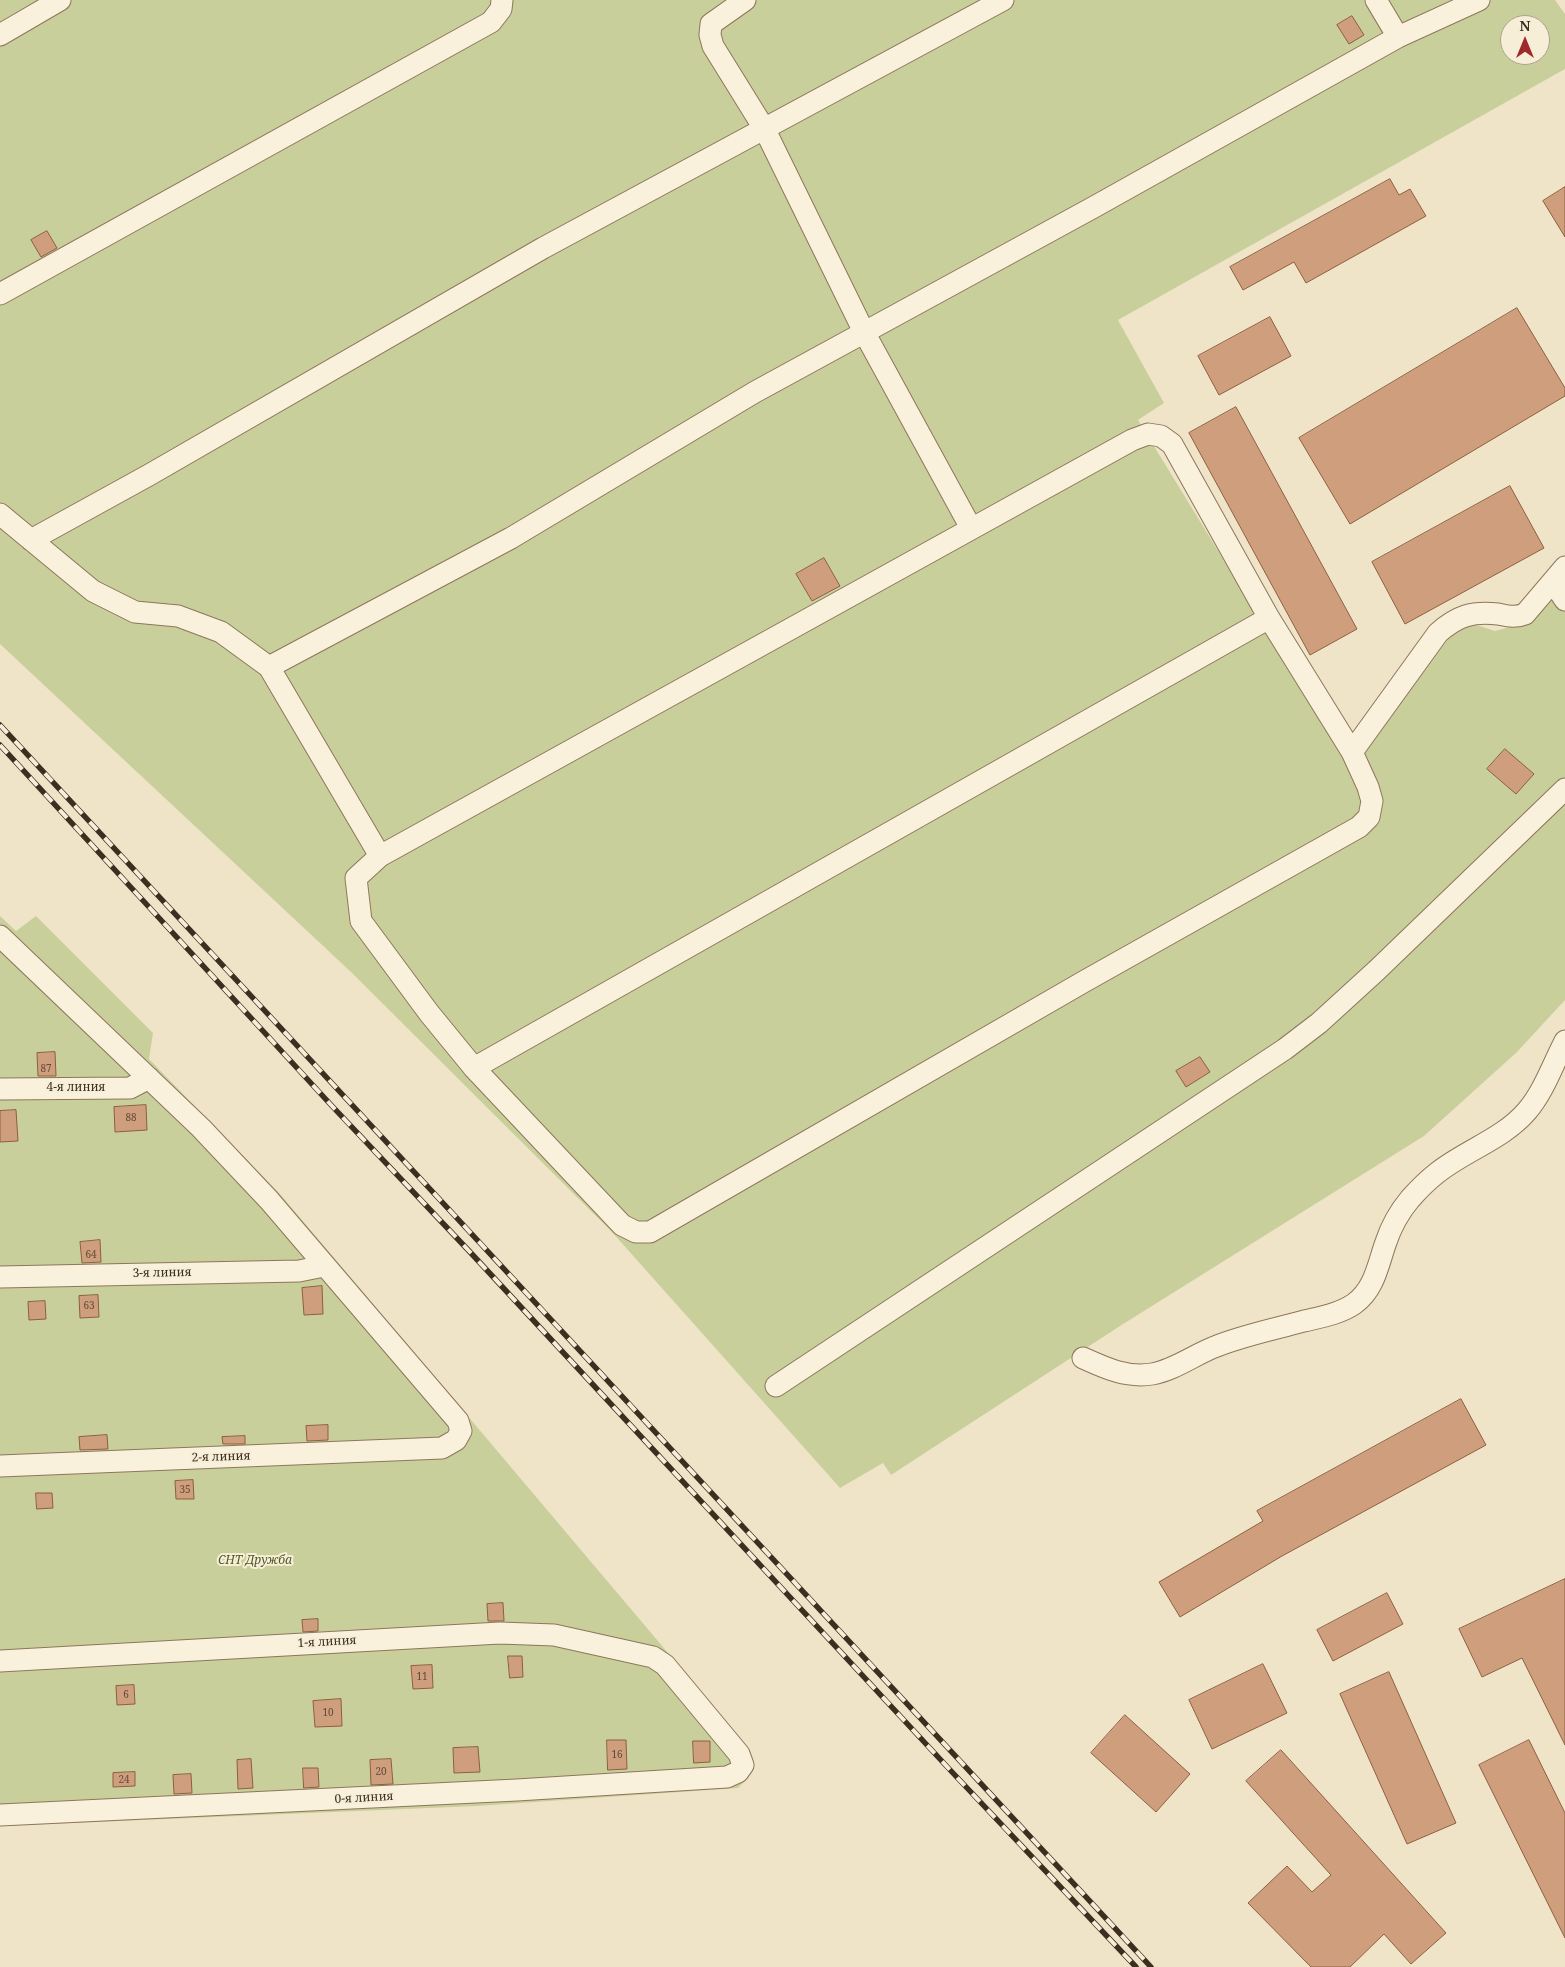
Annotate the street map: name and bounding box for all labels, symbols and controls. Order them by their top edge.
north arrow [1500,15,1550,65]
text: N [1519,16,1531,35]
house number: 87 [40,1063,52,1075]
street label: 4-я линия [47,1081,105,1095]
house number: 88 [125,1112,137,1124]
house number: 64 [85,1249,97,1261]
street label: 3-я линия [132,1265,192,1281]
house number: 63 [83,1300,95,1312]
street label: 2-я линия [191,1449,251,1465]
house number: 35 [179,1484,191,1496]
park label: СНТ Дружба [218,1554,292,1568]
street label: 1-я линия [297,1633,357,1651]
house number: 11 [416,1671,428,1683]
house number: 6 [123,1689,129,1701]
house number: 10 [322,1707,334,1719]
house number: 16 [611,1749,623,1761]
house number: 20 [375,1766,387,1778]
house number: 24 [118,1774,130,1786]
street label: 0-я линия [334,1789,394,1807]

